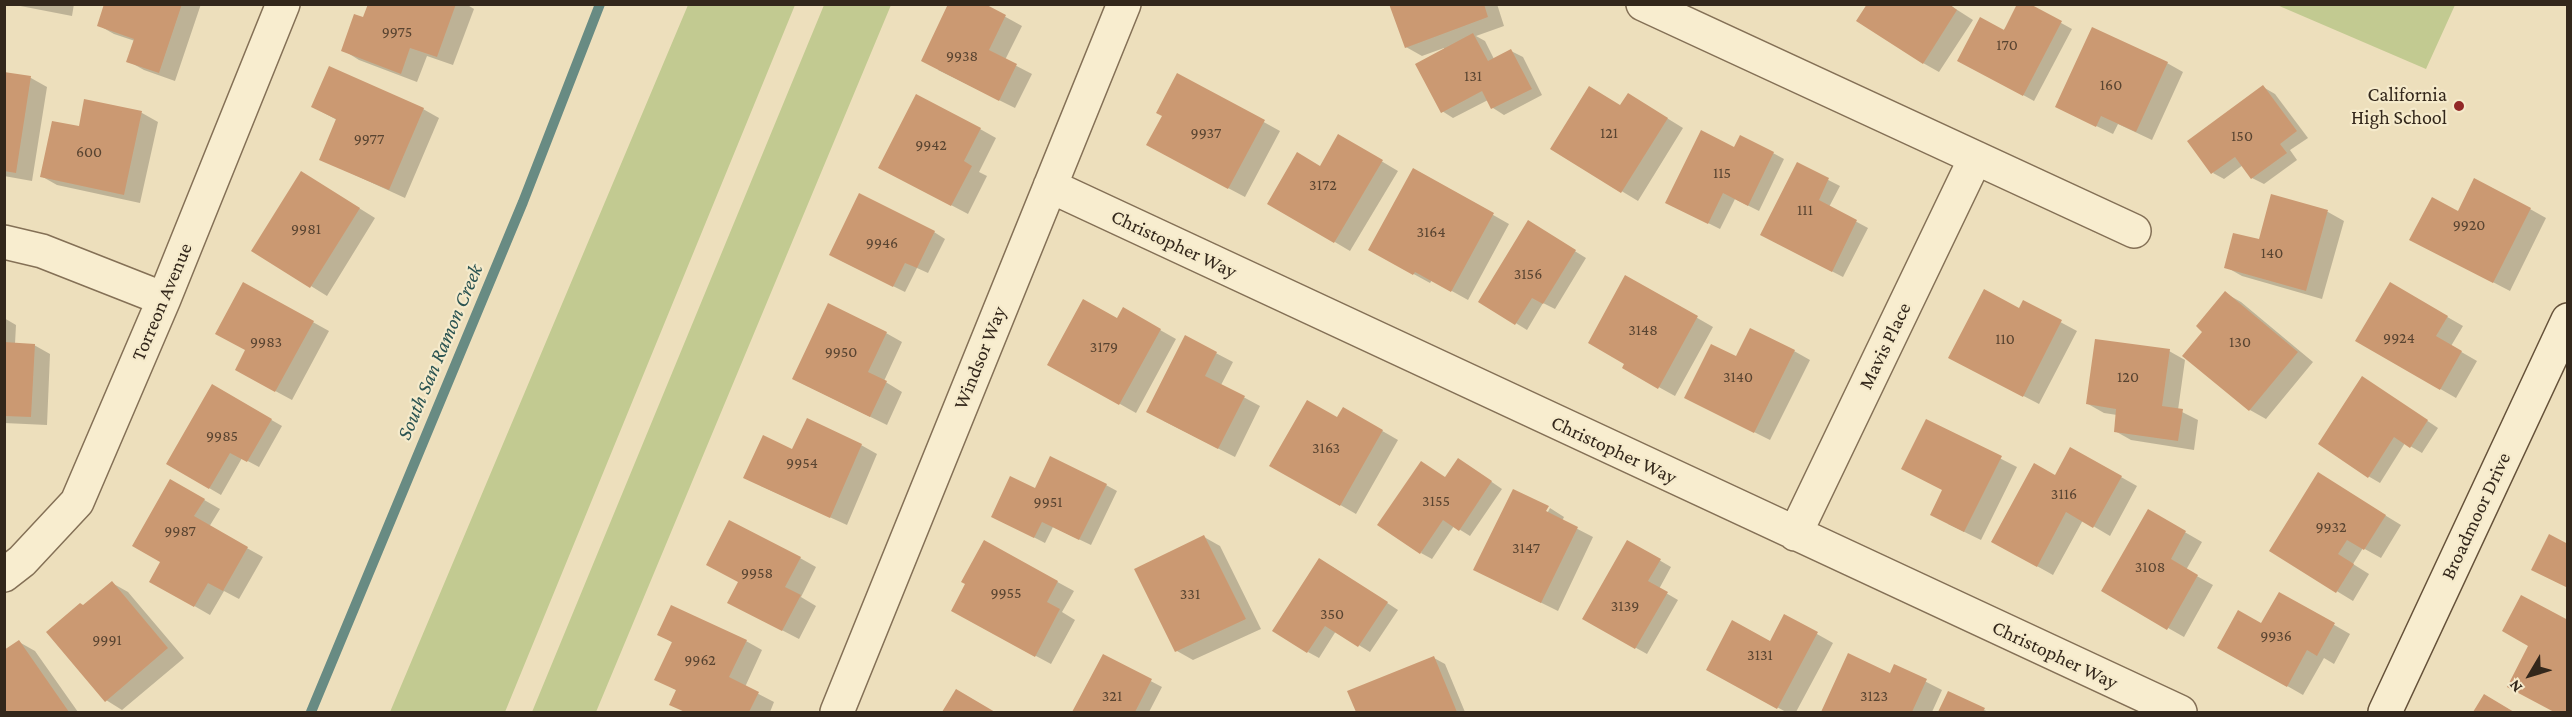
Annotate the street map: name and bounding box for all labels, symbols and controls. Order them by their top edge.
house number: 9975 [382,22,412,42]
house number: 170 [1996,35,2018,55]
house number: 9938 [946,46,978,66]
house number: 131 [1464,66,1482,86]
house number: 160 [2100,75,2122,95]
place label: California High School [2351,83,2447,130]
marker: California High School [2452,99,2466,113]
house number: 9937 [1191,123,1221,143]
house number: 121 [1600,123,1618,143]
house number: 150 [2231,126,2253,146]
house number: 9977 [354,129,384,149]
house number: 9942 [915,135,947,155]
house number: 600 [76,142,102,162]
house number: 115 [1713,163,1731,183]
house number: 3172 [1309,175,1337,195]
house number: 111 [1797,200,1813,220]
street label: Christopher Way [1107,204,1241,284]
house number: 9920 [2453,215,2485,235]
house number: 9981 [291,219,321,239]
house number: 3164 [1416,222,1446,242]
house number: 9946 [866,233,898,253]
street label: Torreon Avenue [126,239,198,365]
house number: 140 [2261,243,2283,263]
water label: South San Ramon Creek [392,260,488,444]
house number: 3156 [1514,264,1542,284]
street label: Mavis Place [1854,299,1916,393]
street label: Windsor Way [948,303,1012,413]
house number: 3148 [1628,320,1658,340]
house number: 9924 [2383,328,2415,348]
house number: 110 [1995,329,2015,349]
house number: 9983 [250,332,282,352]
house number: 130 [2229,332,2251,352]
house number: 3179 [1090,337,1118,357]
house number: 9950 [825,342,857,362]
house number: 3140 [1723,367,1753,387]
house number: 120 [2117,367,2139,387]
street label: Christopher Way [1547,410,1681,490]
house number: 9985 [206,426,238,446]
house number: 3163 [1312,438,1340,458]
street label: Broadmoor Drive [2436,449,2516,583]
house number: 9954 [786,453,818,473]
house number: 3116 [2051,484,2077,504]
house number: 3155 [1422,491,1450,511]
house number: 9951 [1034,492,1062,512]
house number: 9932 [2315,517,2347,537]
house number: 9987 [164,521,196,541]
house number: 3147 [1512,538,1540,558]
house number: 3108 [2135,557,2165,577]
house number: 9958 [741,563,773,583]
house number: 9955 [990,583,1022,603]
house number: 331 [1180,584,1200,604]
house number: 3139 [1611,596,1639,616]
house number: 350 [1320,604,1344,624]
street label: Christopher Way [1988,615,2122,695]
house number: 9936 [2260,626,2292,646]
house number: 9991 [92,630,122,650]
house number: 3131 [1747,645,1773,665]
north arrow [2500,645,2560,705]
house number: 9962 [684,650,716,670]
text: N [2505,677,2525,696]
house number: 321 [1102,686,1122,706]
house number: 3123 [1860,686,1888,706]

